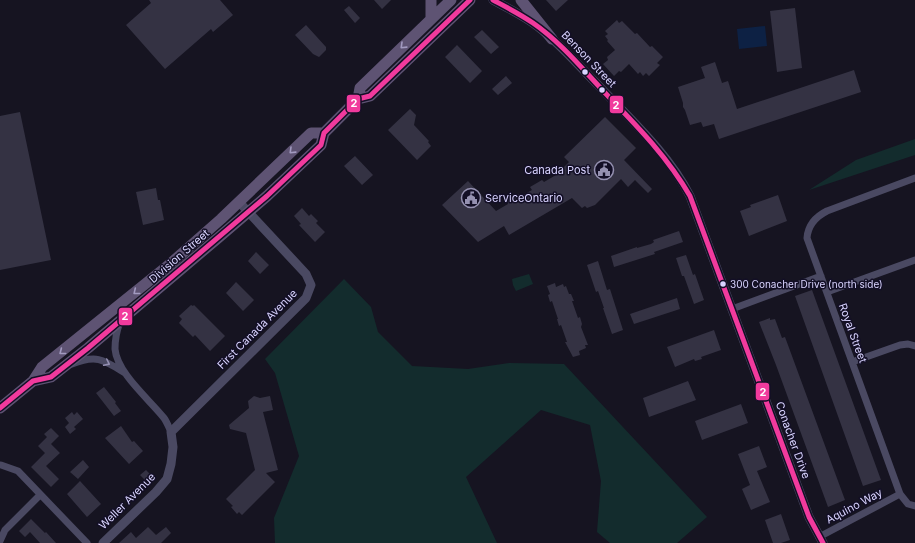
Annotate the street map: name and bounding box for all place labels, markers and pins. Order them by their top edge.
unlabelled marker [580,67,590,77]
unlabelled marker [597,85,607,95]
public building icon: Canada Post [593,159,615,181]
place label: Canada Post [524,163,590,177]
public building icon: ServiceOntario [460,187,482,209]
place label: ServiceOntario [485,191,563,205]
place label: 300 Conacher Drive (north side) [730,278,883,290]
marker: 300 Conacher Drive (north side) [718,279,728,289]

